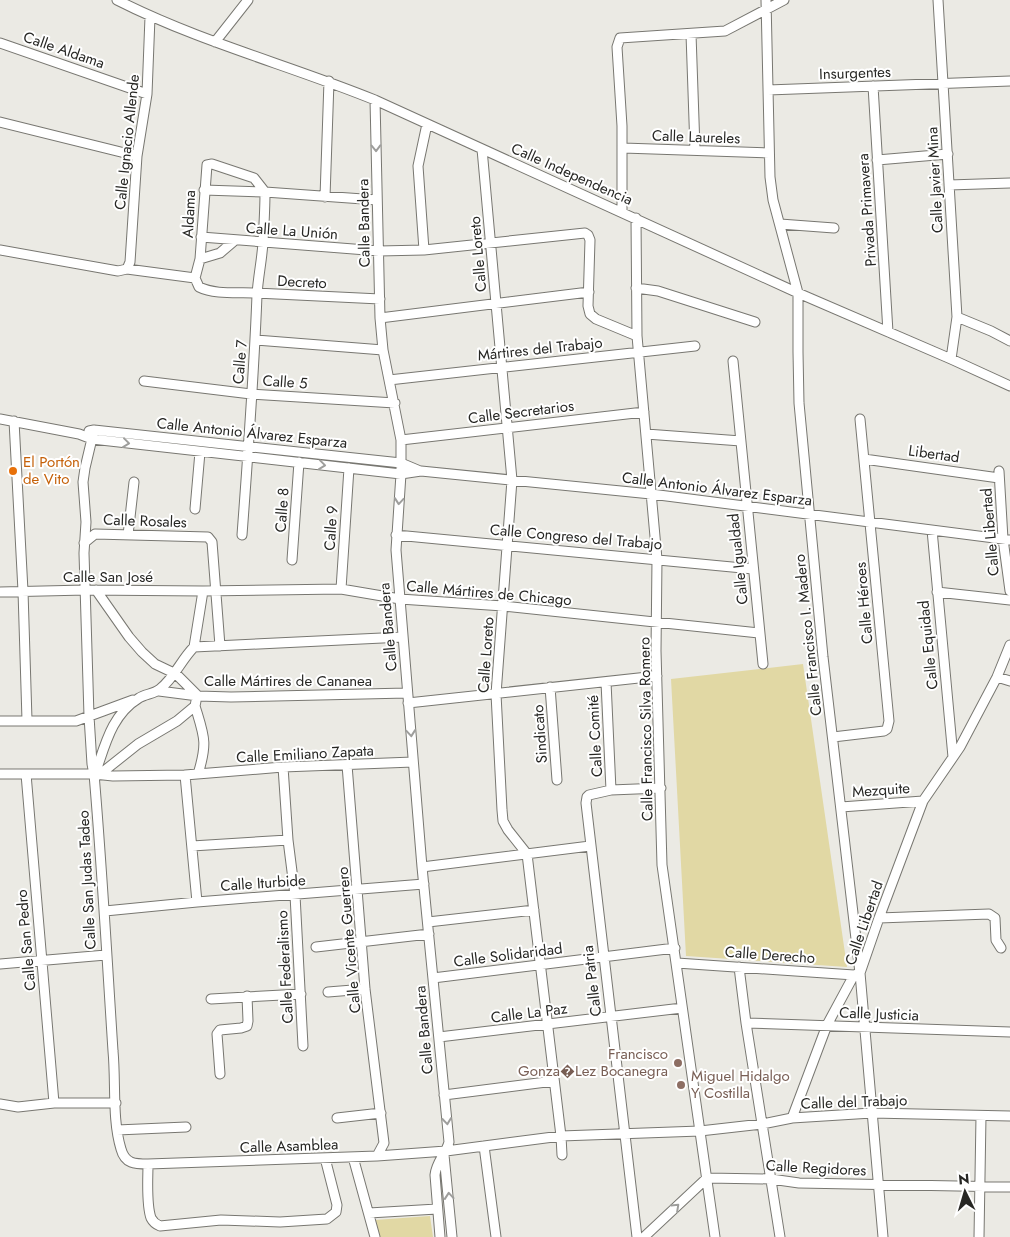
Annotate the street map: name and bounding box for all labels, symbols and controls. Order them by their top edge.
street label: Calle Aldama [20,26,108,74]
street label: Insurgentes [819,61,891,85]
street label: Calle Ignacio Allende [109,73,145,211]
street label: Calle Laureles [651,124,741,150]
street label: Calle Javier Mina [921,126,949,234]
street label: Calle Independencia [508,137,636,211]
one-way arrow [371,145,381,153]
street label: Privada Primavera [852,153,882,267]
street label: Calle Bandera [352,178,376,268]
street label: Aldama [177,189,201,239]
street label: Calle Loreto [464,215,492,293]
street label: Calle La Unión [245,217,339,245]
street label: Decreto [277,270,327,294]
street label: Mártires del Trabajo [477,332,603,366]
street label: Calle 7 [227,339,253,385]
street label: Calle 5 [262,369,308,395]
street label: Calle Secretarios [467,395,575,429]
street label: Calle Antonio Álvarez Esparza [156,412,348,454]
one-way arrow [122,437,130,448]
street label: Libertad [907,440,961,468]
place label: El Portón de Vito [23,451,80,490]
one-way arrow [319,459,327,470]
marker: El Portón de Vito [7,465,19,477]
street label: Calle Antonio Álvarez Esparza [621,466,813,512]
street label: Calle 8 [269,487,295,533]
street label: Calle Libertad [975,487,1005,577]
one-way arrow [394,498,405,506]
street label: Calle 9 [318,505,344,551]
street label: Calle Rosales [103,509,187,533]
street label: Calle Igualdad [722,512,754,606]
street label: Calle Congreso del Trabajo [489,519,663,555]
street label: Calle Francisco I. Madero [789,553,827,717]
street label: Calle Héroes [849,561,879,645]
street label: Calle San José [63,566,153,588]
street label: Calle Mártires de Chicago [405,575,573,611]
street label: Calle Bandera [373,582,403,672]
street label: Calle Equidad [912,599,944,691]
street label: Calle Loreto [472,616,500,694]
street label: Calle Francisco Silva Romero [633,637,659,821]
street label: Calle Mártires de Cananea [204,670,372,692]
street label: Calle Comité [582,694,608,778]
street label: Sindicato [527,704,553,764]
one-way arrow [405,729,416,737]
street label: Calle Emiliano Zapata [236,739,374,769]
street label: Mezquite [851,777,911,803]
street label: Calle San Judas Tadeo [72,810,102,950]
street label: Calle Vicente Guerrero [332,866,366,1014]
street label: Calle Iturbide [220,869,307,897]
street label: Calle Libertad [839,878,889,968]
street label: Calle San Pedro [11,888,41,992]
street label: Calle Federalismo [271,910,299,1024]
street label: Calle Solidaridad [452,937,564,973]
street label: Calle Derecho [724,941,816,969]
street label: Calle Patria [577,944,607,1018]
street label: Calle Bandera [409,985,439,1075]
street label: Calle La Paz [489,997,569,1029]
street label: Calle Justicia [839,1002,919,1026]
place label: Francisco Gonza�Lez Bocanegra [518,1043,668,1082]
marker: Francisco Gonza�Lez Bocanegra [672,1057,684,1069]
place label: Miguel Hidalgo Y Costilla [691,1065,790,1104]
marker: Miguel Hidalgo Y Costilla [675,1079,687,1091]
street label: Calle del Trabajo [800,1089,908,1115]
one-way arrow [441,1118,452,1126]
street label: Calle Asamblea [239,1133,339,1159]
street label: Calle Regidores [765,1154,867,1182]
north arrow [940,1167,990,1217]
text: N [957,1169,970,1189]
one-way arrow [443,1191,454,1199]
one-way arrow [670,1204,679,1213]

